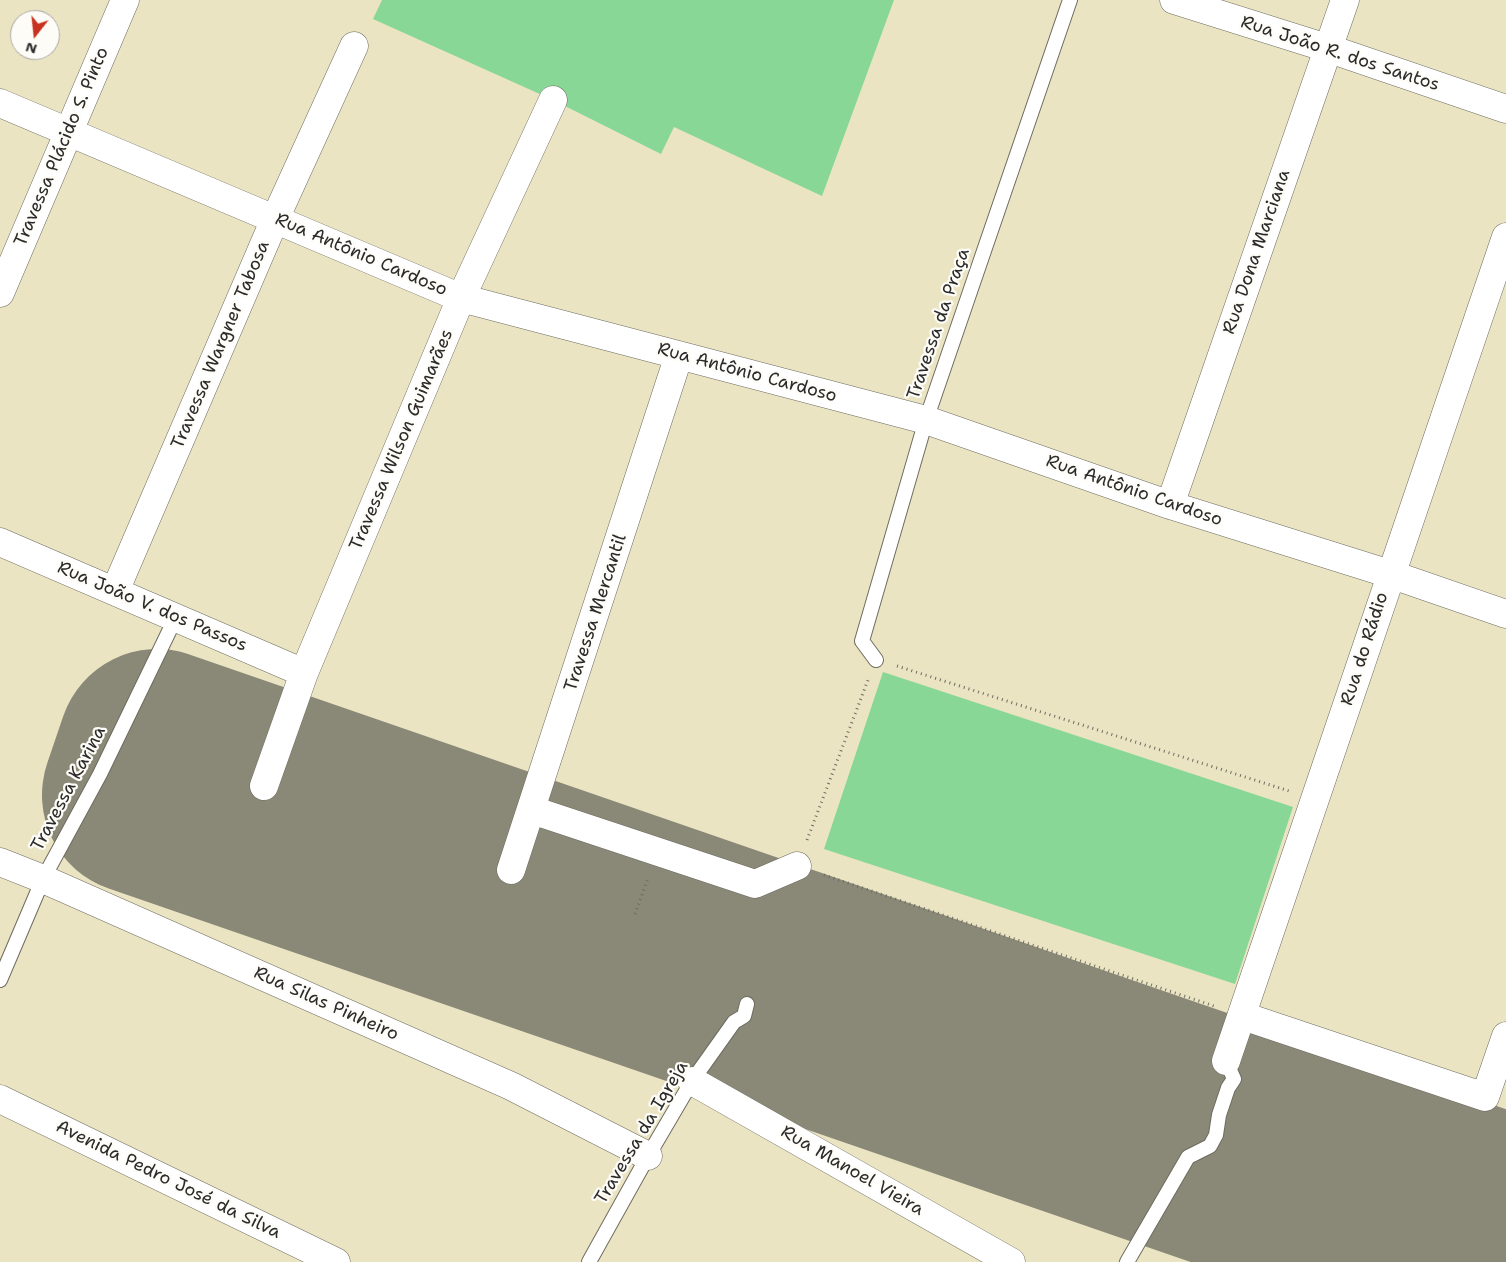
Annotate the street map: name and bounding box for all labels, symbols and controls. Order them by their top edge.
north arrow [10,10,60,60]
street label: Rua João R. dos Santos [1238,12,1442,96]
text: N [23,38,39,59]
street label: Travessa Plácido S. Pinto [10,44,114,250]
street label: Rua Dona Marciana [1219,167,1295,337]
street label: Rua Antônio Cardoso [272,209,450,301]
street label: Travessa Wargner Tabosa [167,238,275,452]
street label: Travessa da Praça [903,246,975,402]
street label: Travessa Wilson Guimarães [346,326,458,554]
street label: Rua Antônio Cardoso [655,339,839,407]
street label: Rua Antônio Cardoso [1043,451,1225,531]
street label: Travessa Mercantil [560,532,632,694]
street label: Rua João V. dos Passos [54,557,250,657]
street label: Rua do Rádio [1337,590,1393,708]
street label: Travessa Karina [27,723,111,855]
street label: Rua Silas Pinheiro [250,962,402,1046]
street label: Travessa da Igreja [591,1058,693,1208]
street label: Avenida Pedro José da Silva [52,1116,284,1244]
street label: Rua Manoel Vieira [777,1121,927,1221]

